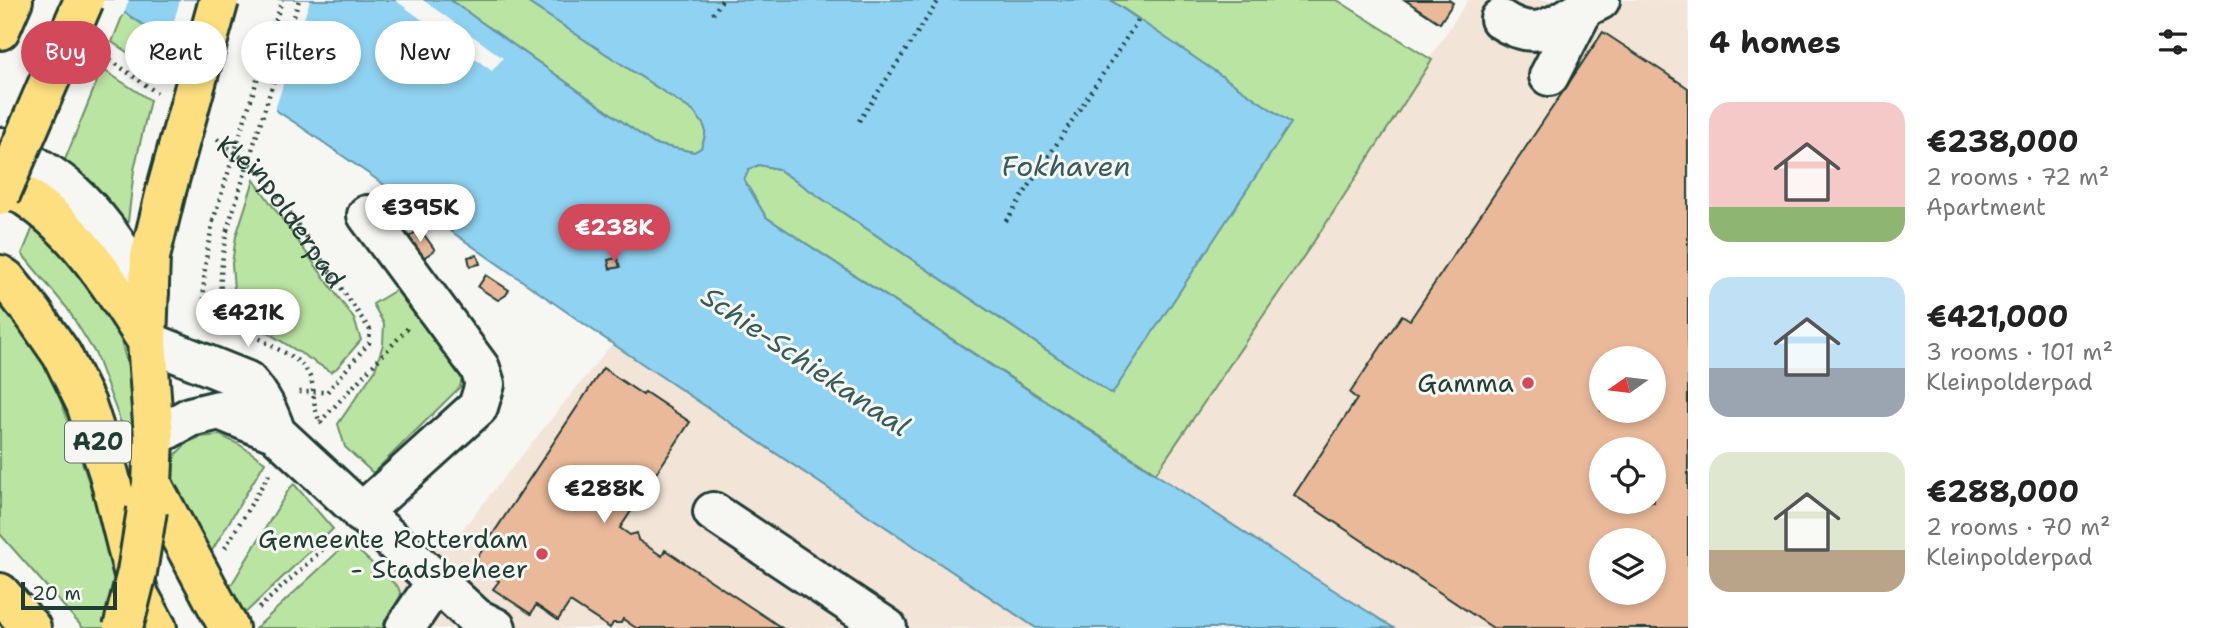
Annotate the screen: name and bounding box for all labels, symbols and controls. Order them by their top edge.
chip: Buy [21,21,111,84]
chip: Rent [125,21,227,84]
chip: Filters [241,21,361,84]
chip: New [375,21,475,84]
text: 4 homes [1709,22,1841,63]
icon: filters [2154,23,2192,61]
text: €238,000 [1926,121,2079,162]
street label: Kleinpolderpad [210,127,354,294]
icon: home [1765,130,1849,214]
water label: Fokhaven [1001,147,1131,185]
text: 2 rooms · 72 m² [1926,162,2109,192]
pin: €395K [371,184,469,244]
text: €395K [381,192,459,222]
text: Apartment [1926,192,2046,222]
pin: €238K [565,204,663,264]
text: €238K [574,212,654,242]
water label: Schie-Schiekanaal [694,277,918,445]
pin: €421K [199,290,297,349]
text: €421,000 [1926,296,2069,337]
text: €421K [212,297,284,327]
icon: home [1765,305,1849,389]
text: 3 rooms · 101 m² [1926,337,2113,367]
north arrow [1589,346,1666,424]
map controls [1589,346,1666,605]
place label: Gamma [1417,365,1514,400]
text: Kleinpolderpad [1926,367,2093,397]
marker: Gamma [1520,375,1536,391]
road number: A20 [65,422,131,462]
button: locate [1589,437,1666,514]
pin: €288K [555,466,653,525]
text: €288,000 [1926,471,2079,512]
text: €288K [564,473,644,503]
icon: home [1765,480,1849,564]
text: 2 rooms · 70 m² [1926,512,2111,542]
place label: Gemeente Rotterdam - Stadsbeheer [258,521,528,586]
button: layers [1589,528,1666,605]
text: Kleinpolderpad [1926,542,2093,572]
marker: Gemeente Rotterdam - Stadsbeheer [534,546,550,562]
scale bar [21,579,117,611]
text: 20 m [32,581,81,606]

